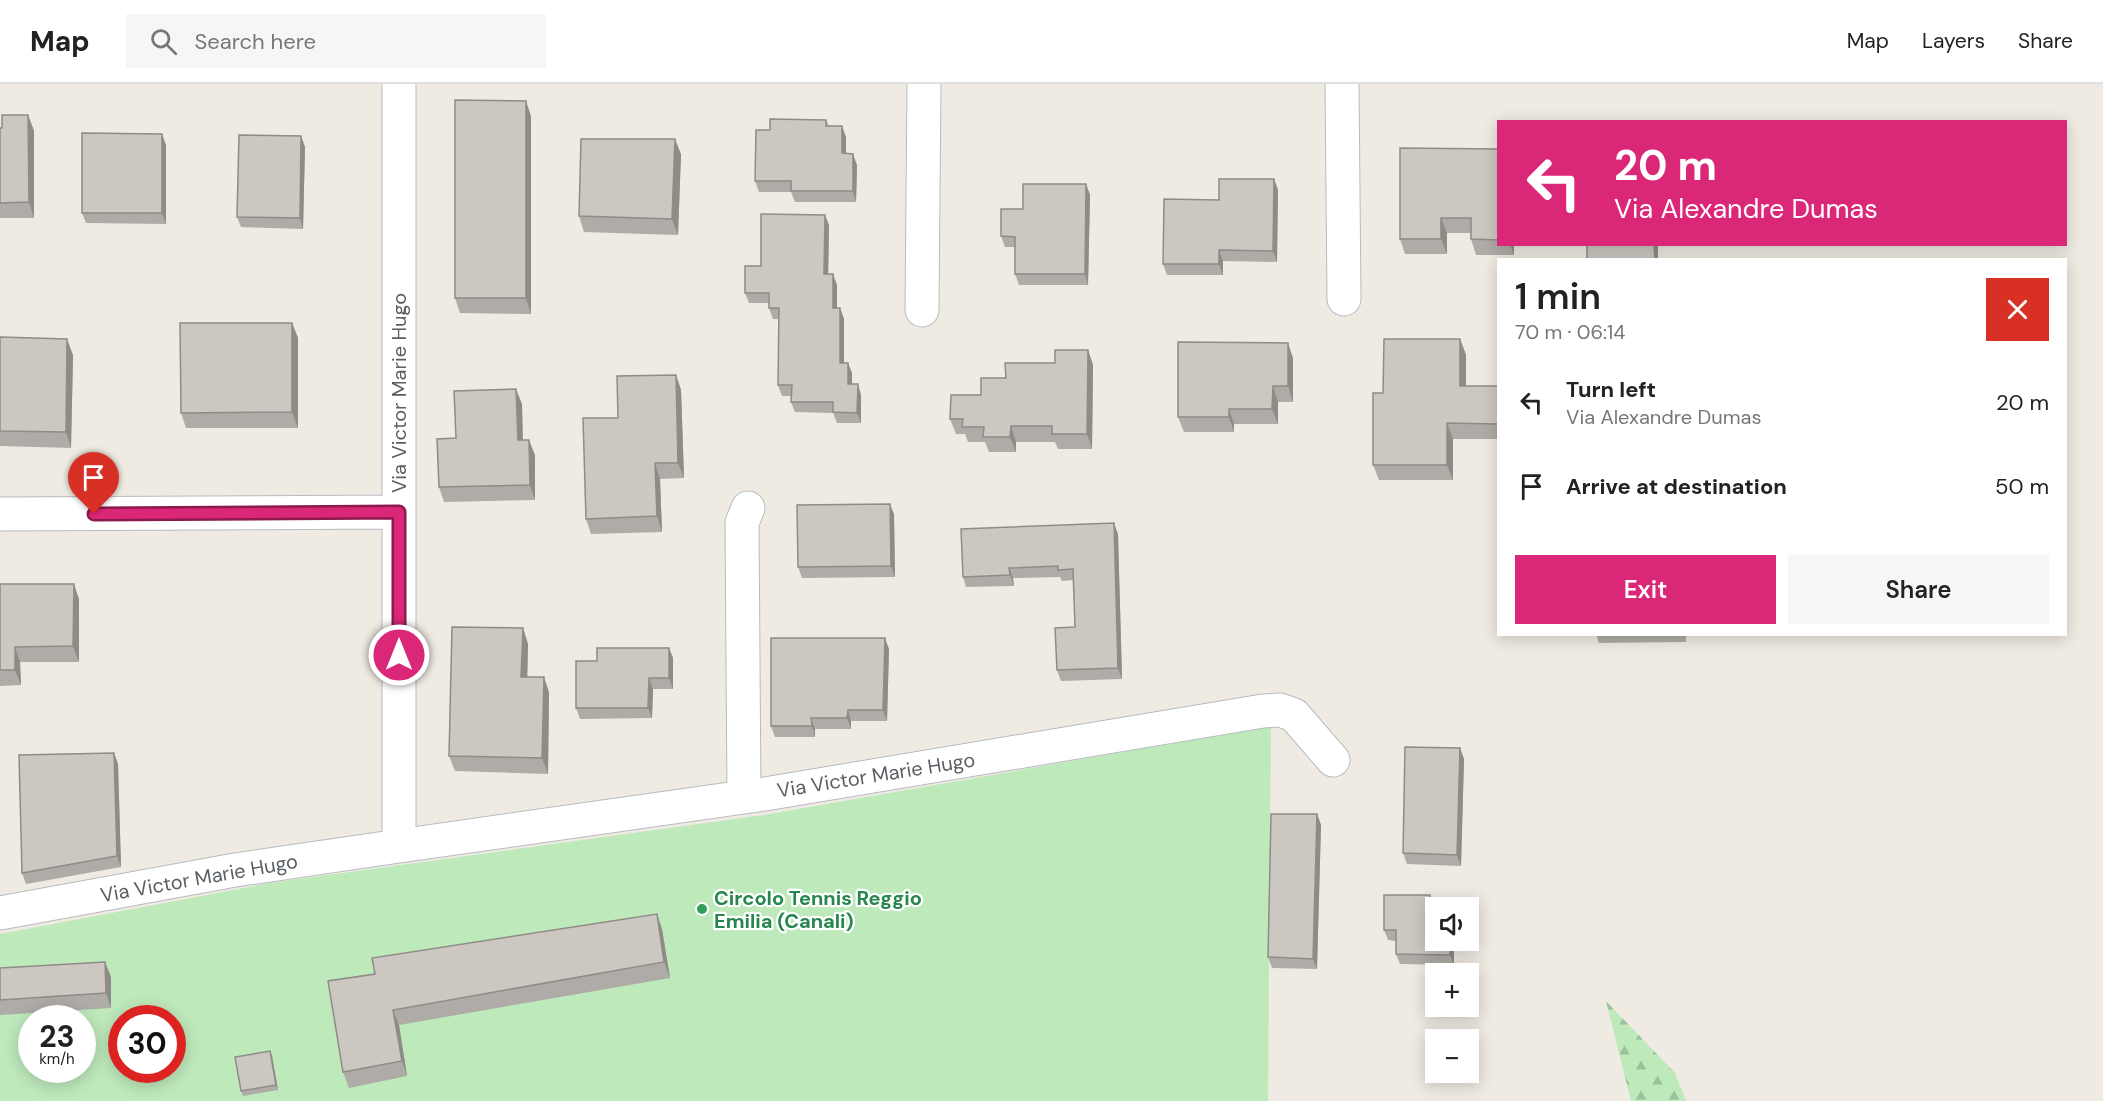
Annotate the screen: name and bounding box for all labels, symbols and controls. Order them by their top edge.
search box [126,14,546,68]
text: Map [30,23,90,60]
icon: search [147,25,180,58]
text: Search here [195,27,316,56]
text: Map [1847,27,1889,55]
text: Layers [1922,27,1985,55]
text: Share [2018,27,2073,55]
text: 20 m [1614,138,1717,193]
icon: left [1515,144,1593,222]
text: Via Alexandre Dumas [1614,191,1878,226]
text: 1 min [1515,273,1601,320]
button: close [1986,278,2049,341]
street label: Via Victor Marie Hugo [386,293,412,493]
text: 70 m · 06:14 [1515,319,1625,345]
text: Turn left [1566,375,1656,404]
icon: left [1515,386,1548,419]
text: 20 m [1996,388,2049,417]
text: Via Alexandre Dumas [1566,404,1761,430]
pin [68,452,119,514]
icon: arrive [77,461,110,494]
icon: arrive [1515,470,1548,503]
text: Arrive at destination [1566,472,1787,501]
text: 50 m [1995,472,2049,501]
button: Exit [1515,555,1776,624]
button: Share [1788,555,2049,624]
position arrow [367,623,431,687]
street label: Via Victor Marie Hugo [775,747,977,803]
street label: Via Victor Marie Hugo [98,848,300,908]
place label: Circolo Tennis Reggio Emilia (Canali) [714,885,922,934]
map controls [1425,897,1479,1083]
button: sound [1425,897,1479,951]
marker: Circolo Tennis Reggio Emilia (Canali) [695,902,709,916]
button: + [1425,963,1479,1017]
speed limit sign: 30 [108,1005,186,1083]
text: 23 [39,1017,75,1056]
button: − [1425,1029,1479,1083]
text: km/h [39,1049,75,1069]

